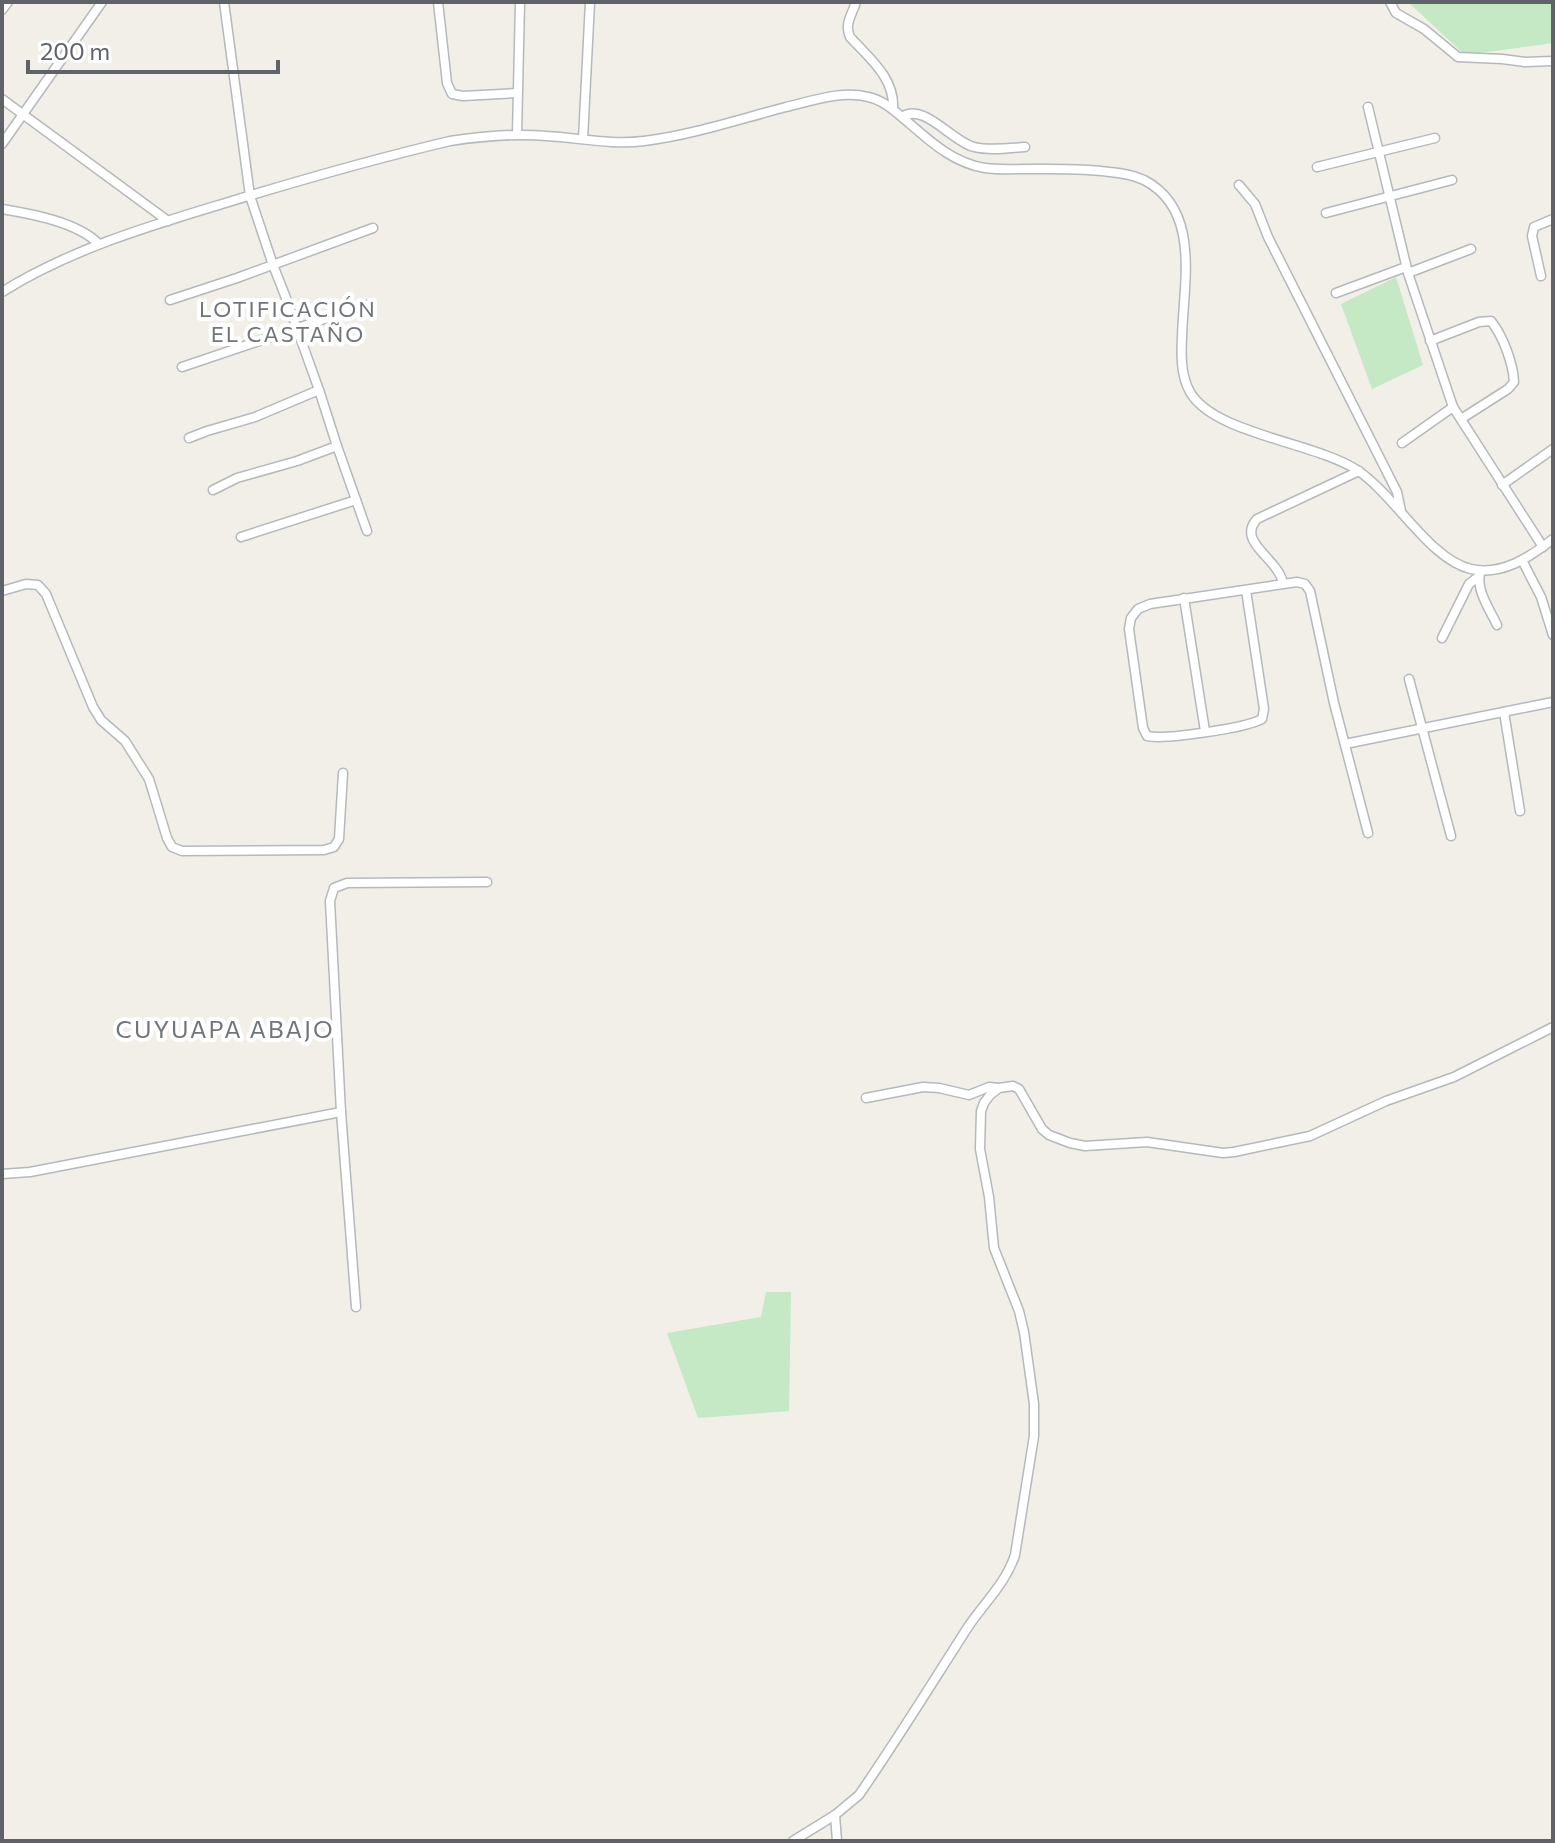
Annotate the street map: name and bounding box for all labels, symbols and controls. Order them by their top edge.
scale bar [28,24,278,74]
text: 200 m [40,36,110,65]
district label: LOTIFICACIÓN EL CASTAÑO [199,295,377,347]
district label: CUYUAPA ABAJO [115,1014,335,1043]

